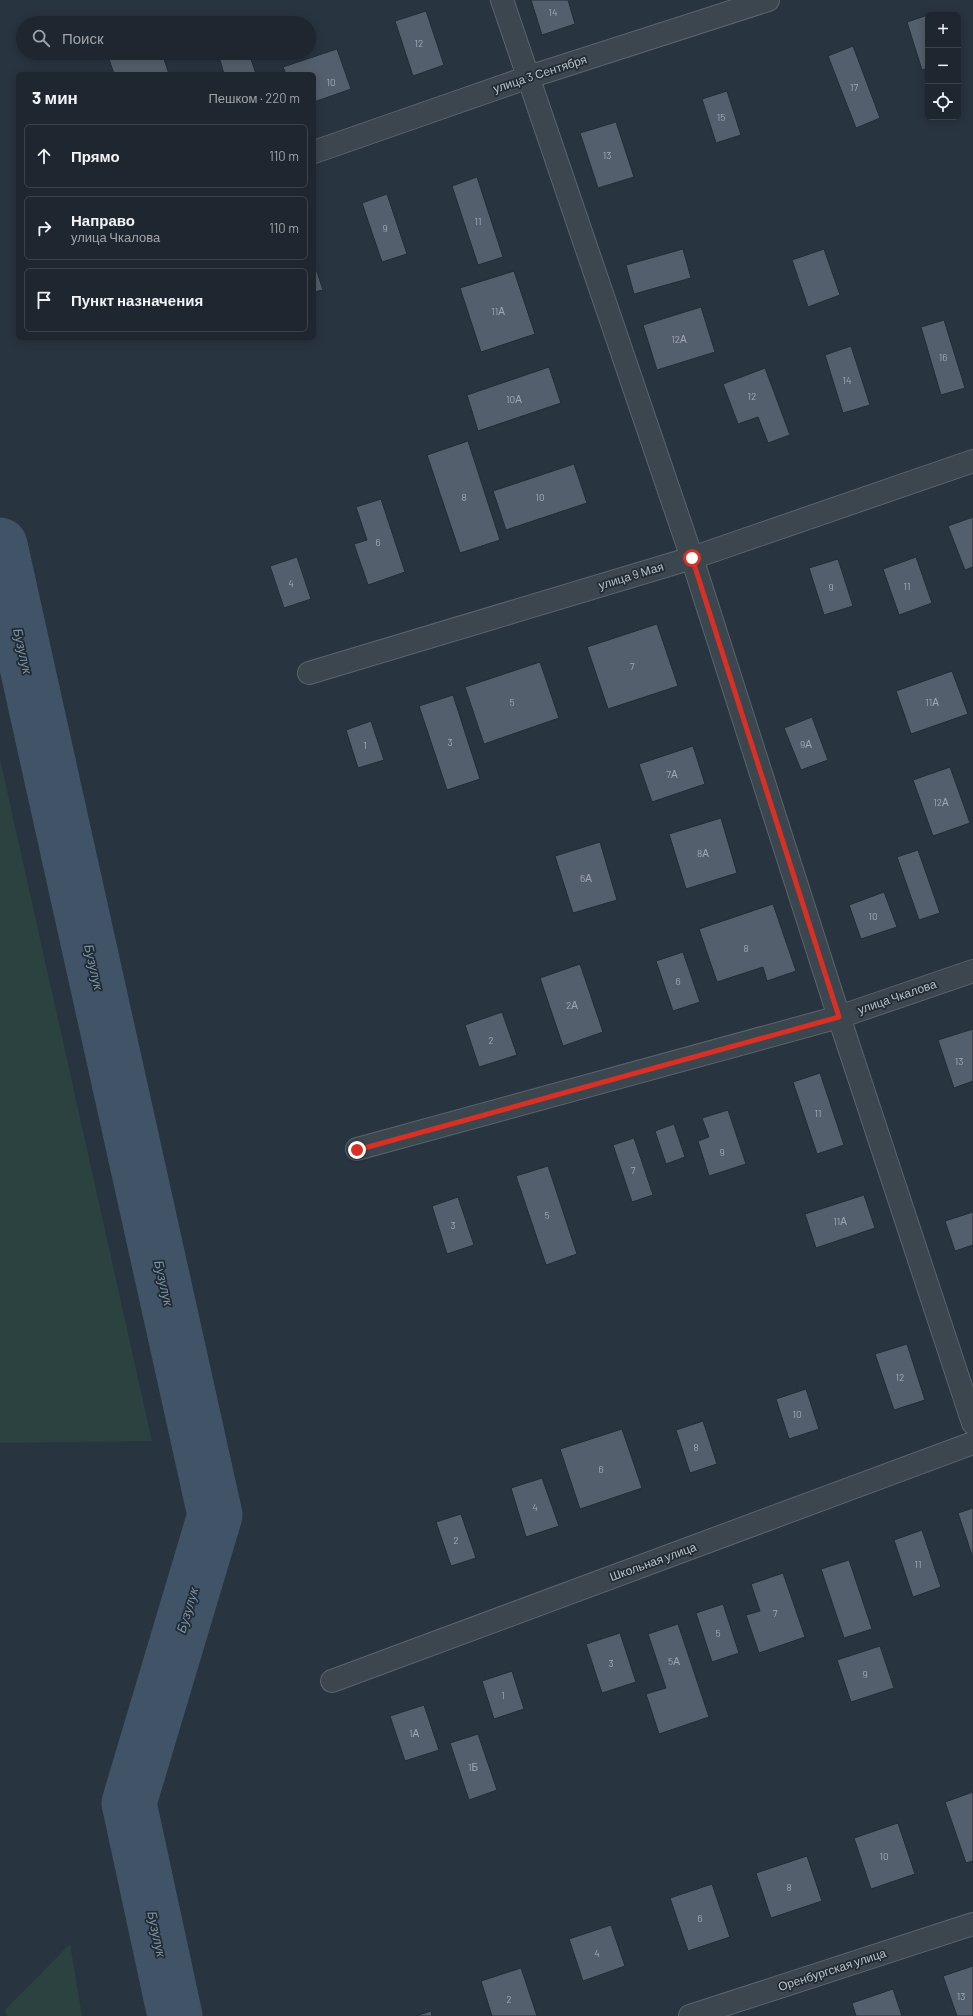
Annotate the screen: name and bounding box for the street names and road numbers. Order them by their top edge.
street label: улица 3 Сентября [491,51,589,96]
street label: улица 9 Мая [596,559,665,593]
street label: улица Чкалова [855,976,938,1017]
street label: Школьная улица [607,1539,699,1584]
street label: Оренбургская улица [776,1945,888,1994]

